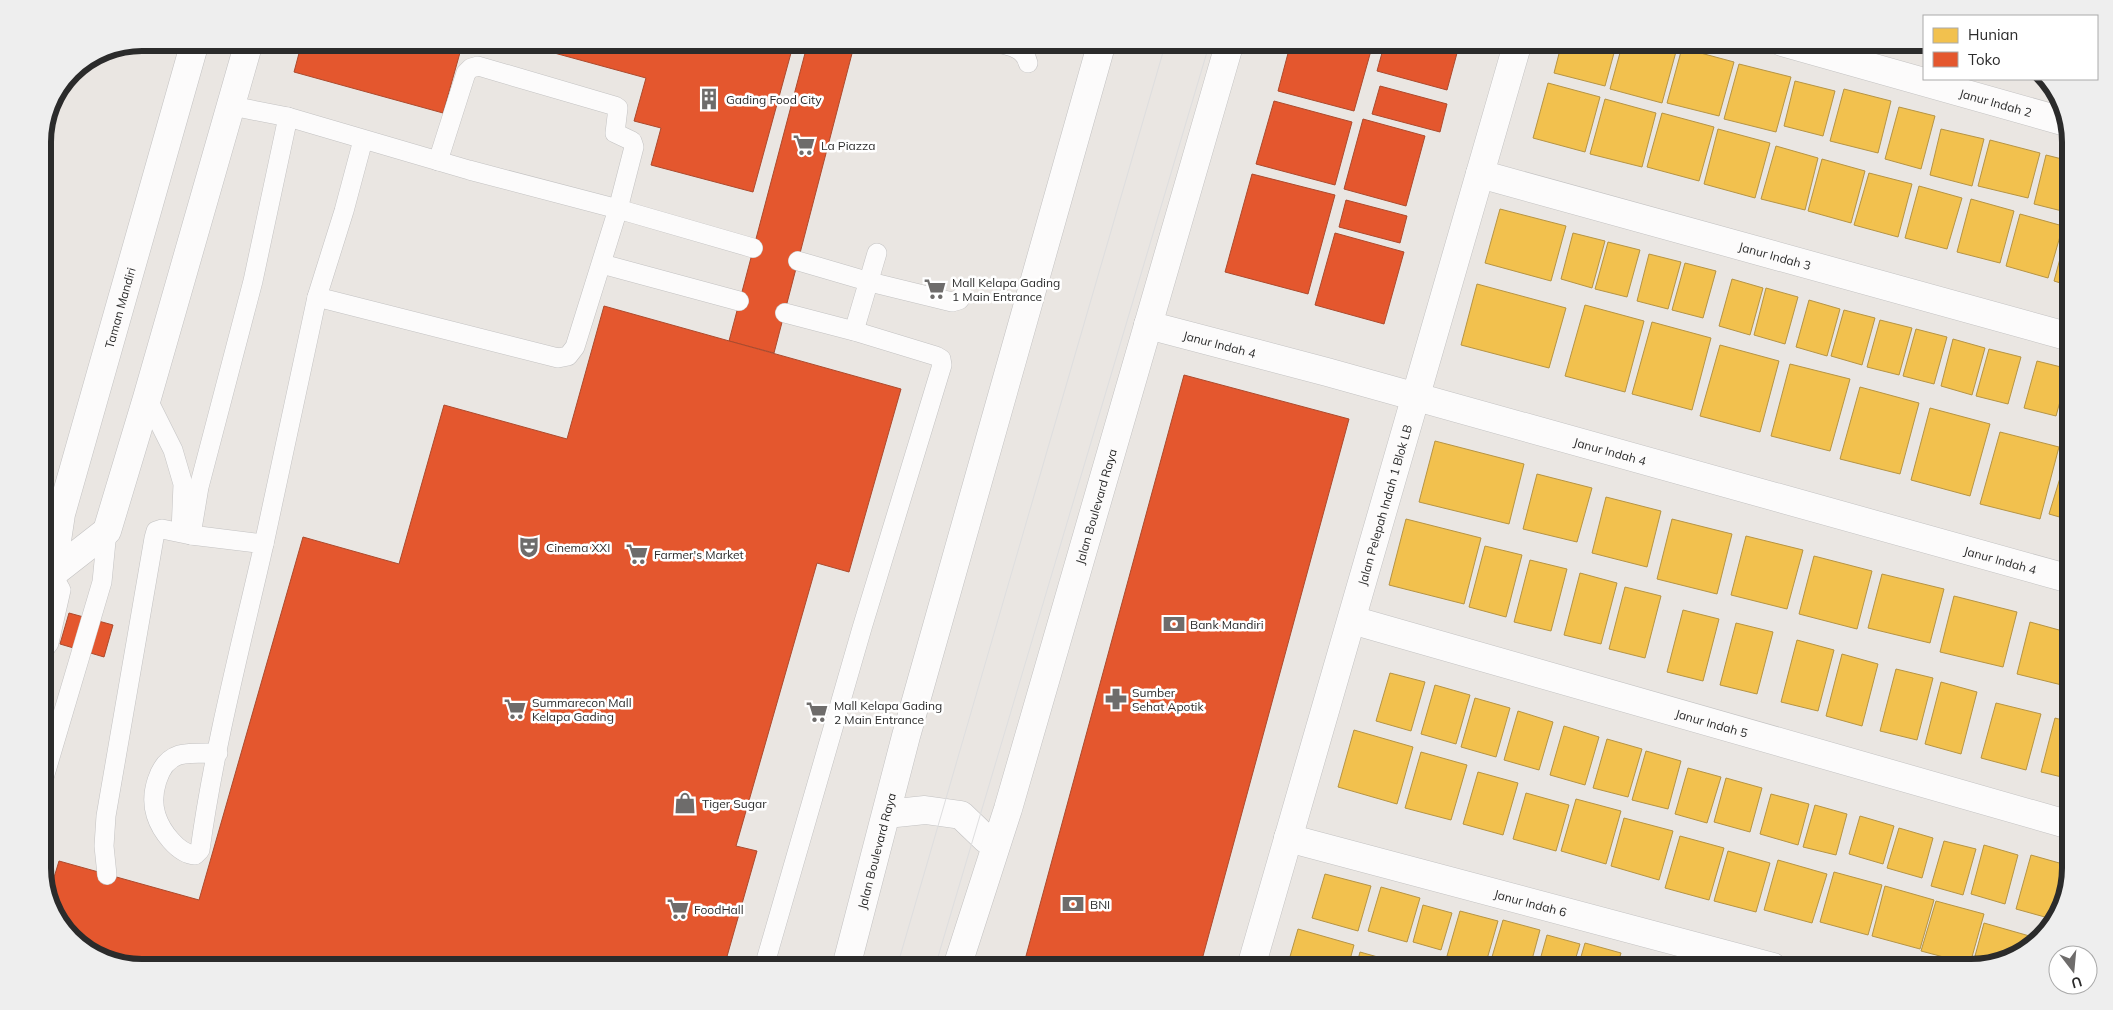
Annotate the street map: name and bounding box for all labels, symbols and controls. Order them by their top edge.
legend [1923,15,2098,80]
text: Hunian [1968,25,2018,44]
text: Toko [1968,50,2001,69]
street label: Janur Indah 2 [1958,85,2034,120]
building icon: Gading Food City [696,86,722,112]
place label: Gading Food City [726,92,822,107]
supermarket icon: La Piazza [791,132,817,158]
place label: La Piazza [821,138,875,153]
street label: Janur Indah 3 [1737,238,1813,273]
street label: Taman Mandiri [101,266,138,350]
place label: Mall Kelapa Gading 1 Main Entrance [952,275,1060,304]
supermarket icon: Mall Kelapa Gading 1 Main Entrance [922,276,948,302]
street label: Janur Indah 4 [1182,327,1258,361]
street label: Jalan Pelepah Indah 1 Blok LB [1354,423,1415,587]
street label: Janur Indah 4 [1572,434,1648,468]
street label: Jalan Boulevard Raya [1072,447,1119,566]
theatre icon: Cinema XXI [516,534,542,560]
place label: Cinema XXI [546,540,610,555]
supermarket icon: Farmer's Market [624,541,650,567]
street label: Janur Indah 4 [1962,542,2038,577]
place label: Farmer's Market [654,547,744,562]
bank icon: Bank Mandiri [1161,611,1187,637]
place label: Bank Mandiri [1190,617,1264,632]
place label: Sumber Sehat Apotik [1132,685,1204,714]
pharmacy icon: Sumber Sehat Apotik [1103,686,1129,712]
place label: Summarecon Mall Kelapa Gading [532,695,632,724]
supermarket icon: Summarecon Mall Kelapa Gading [502,696,528,722]
place label: Mall Kelapa Gading 2 Main Entrance [834,698,942,727]
supermarket icon: Mall Kelapa Gading 2 Main Entrance [804,699,830,725]
street label: Janur Indah 5 [1674,705,1750,740]
shop icon: Tiger Sugar [672,790,698,816]
street label: Jalan Boulevard Raya [854,791,898,911]
place label: Tiger Sugar [702,796,767,811]
street label: Janur Indah 6 [1493,886,1569,919]
bank icon: BNI [1060,891,1086,917]
supermarket icon: FoodHall [665,896,691,922]
place label: BNI [1090,897,1110,912]
place label: FoodHall [694,902,744,917]
north arrow [2048,945,2098,995]
text: U [2069,972,2084,993]

